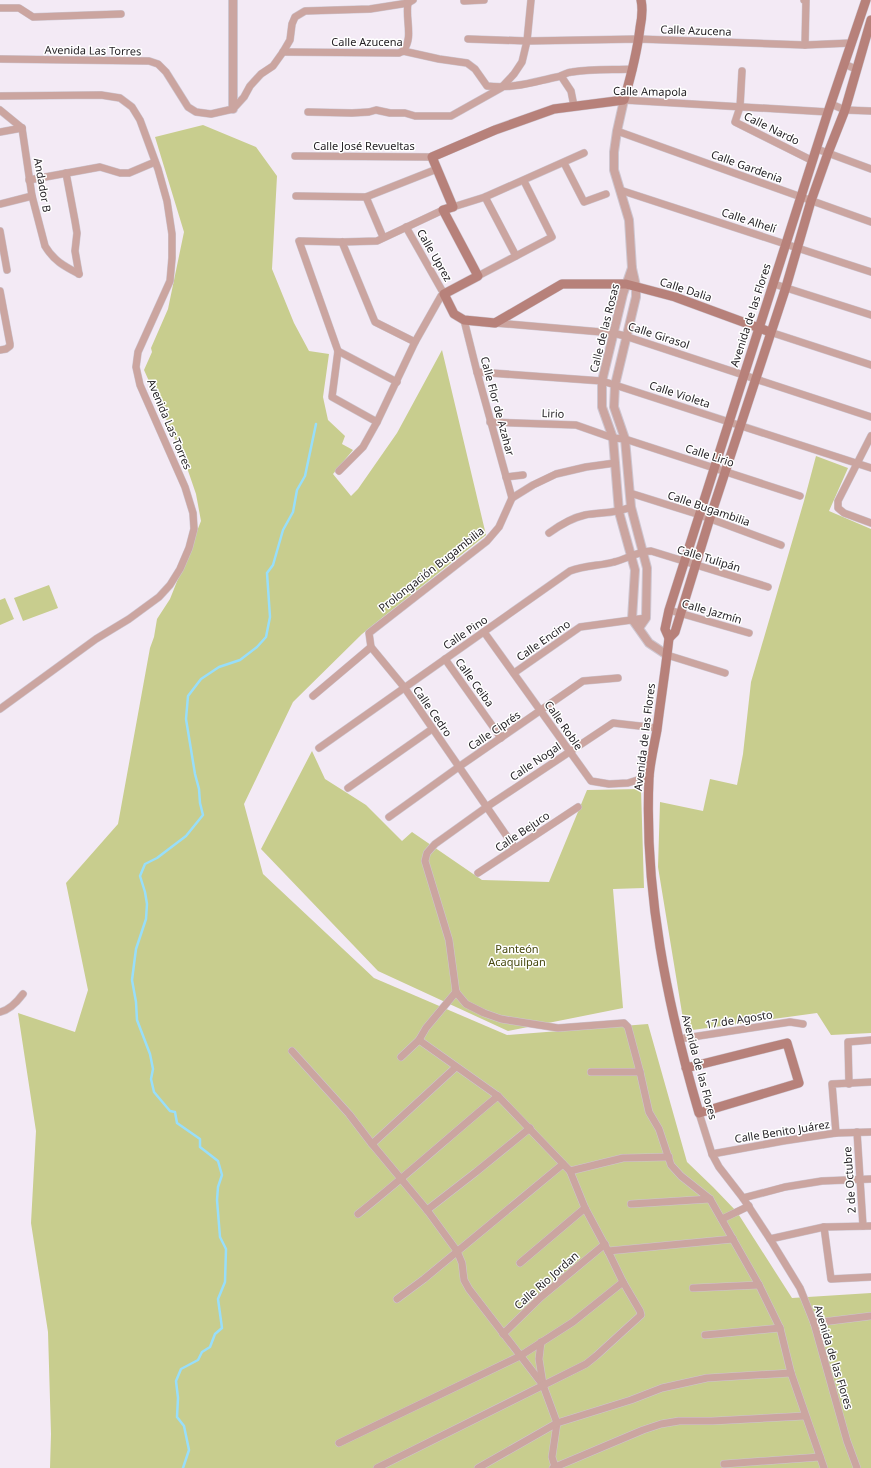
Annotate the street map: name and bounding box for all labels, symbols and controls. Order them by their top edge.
street label: Calle Azucena [660,21,732,39]
street label: Calle Azucena [331,34,403,49]
street label: Avenida Las Torres [45,42,141,58]
street label: Calle Amapola [613,83,687,99]
street label: Calle Nardo [742,108,803,148]
street label: Calle José Revueltas [313,138,415,153]
street label: Calle Gardenia [709,146,785,186]
street label: Andador B [31,157,55,213]
street label: Calle Alhelí [720,204,779,236]
street label: Calle Uprez [414,226,456,284]
street label: Avenida de las Flores [726,261,774,369]
street label: Calle Dalia [658,274,714,304]
street label: Calle de las Rosas [586,282,622,374]
street label: Calle Girasol [626,318,692,352]
street label: Calle Flor de Azahar [478,355,519,458]
street label: Avenida Las Torres [144,377,196,471]
street label: Calle Violeta [648,377,712,411]
street label: Lirio [541,405,565,421]
street label: Calle Lirio [684,440,737,470]
street label: Calle Bugambilia [666,487,752,529]
street label: Prolongación Bugambilia [375,523,487,615]
street label: Calle Tulipán [675,541,743,575]
street label: Calle Jazmín [680,595,744,627]
street label: Calle Pino [440,611,491,652]
street label: Calle Encino [513,616,573,664]
street label: Calle Ceiba [452,655,498,709]
street label: Avenida de las Flores [630,682,658,792]
street label: Calle Cedro [410,683,456,740]
street label: Calle Roble [541,697,587,753]
street label: Calle Ciprés [465,707,523,753]
street label: Calle Nogal [506,738,564,784]
street label: Calle Bejuco [492,807,553,855]
park label: Panteón Acaquilpan [488,941,546,969]
street label: 17 de Agosto [704,1006,774,1032]
street label: Avenida de las Flores [679,1013,721,1121]
street label: Calle Benito Juárez [733,1116,831,1146]
street label: 2 de Octubre [839,1146,859,1214]
street label: Calle Rio Jordan [511,1248,581,1312]
street label: Avenida de las Flores [811,1303,857,1411]

